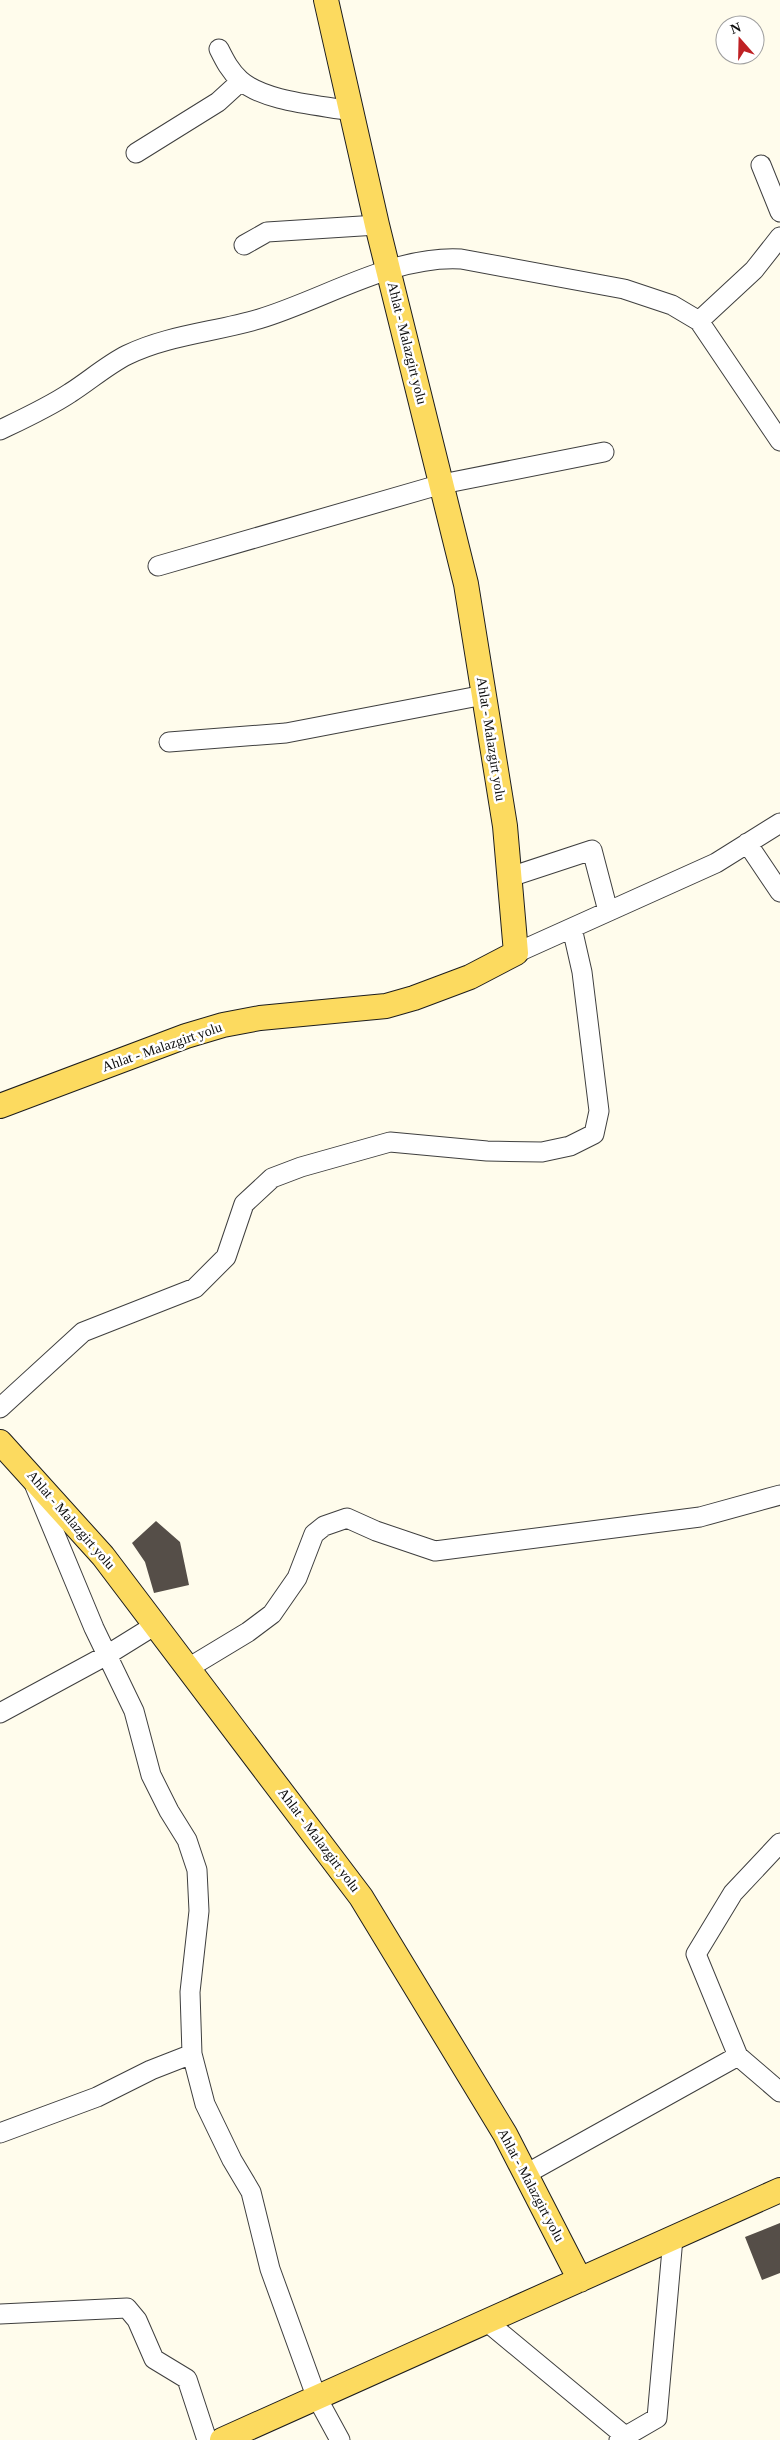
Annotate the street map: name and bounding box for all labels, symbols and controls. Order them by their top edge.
north arrow [715,15,765,65]
text: N [728,19,743,37]
street label: Ahlat - Malazgirt yolu [385,280,429,406]
street label: Ahlat - Malazgirt yolu [474,676,508,802]
street label: Ahlat - Malazgirt yolu [100,1019,224,1075]
street label: Ahlat - Malazgirt yolu [24,1468,118,1572]
street label: Ahlat - Malazgirt yolu [275,1785,363,1895]
street label: Ahlat - Malazgirt yolu [495,2126,567,2244]

